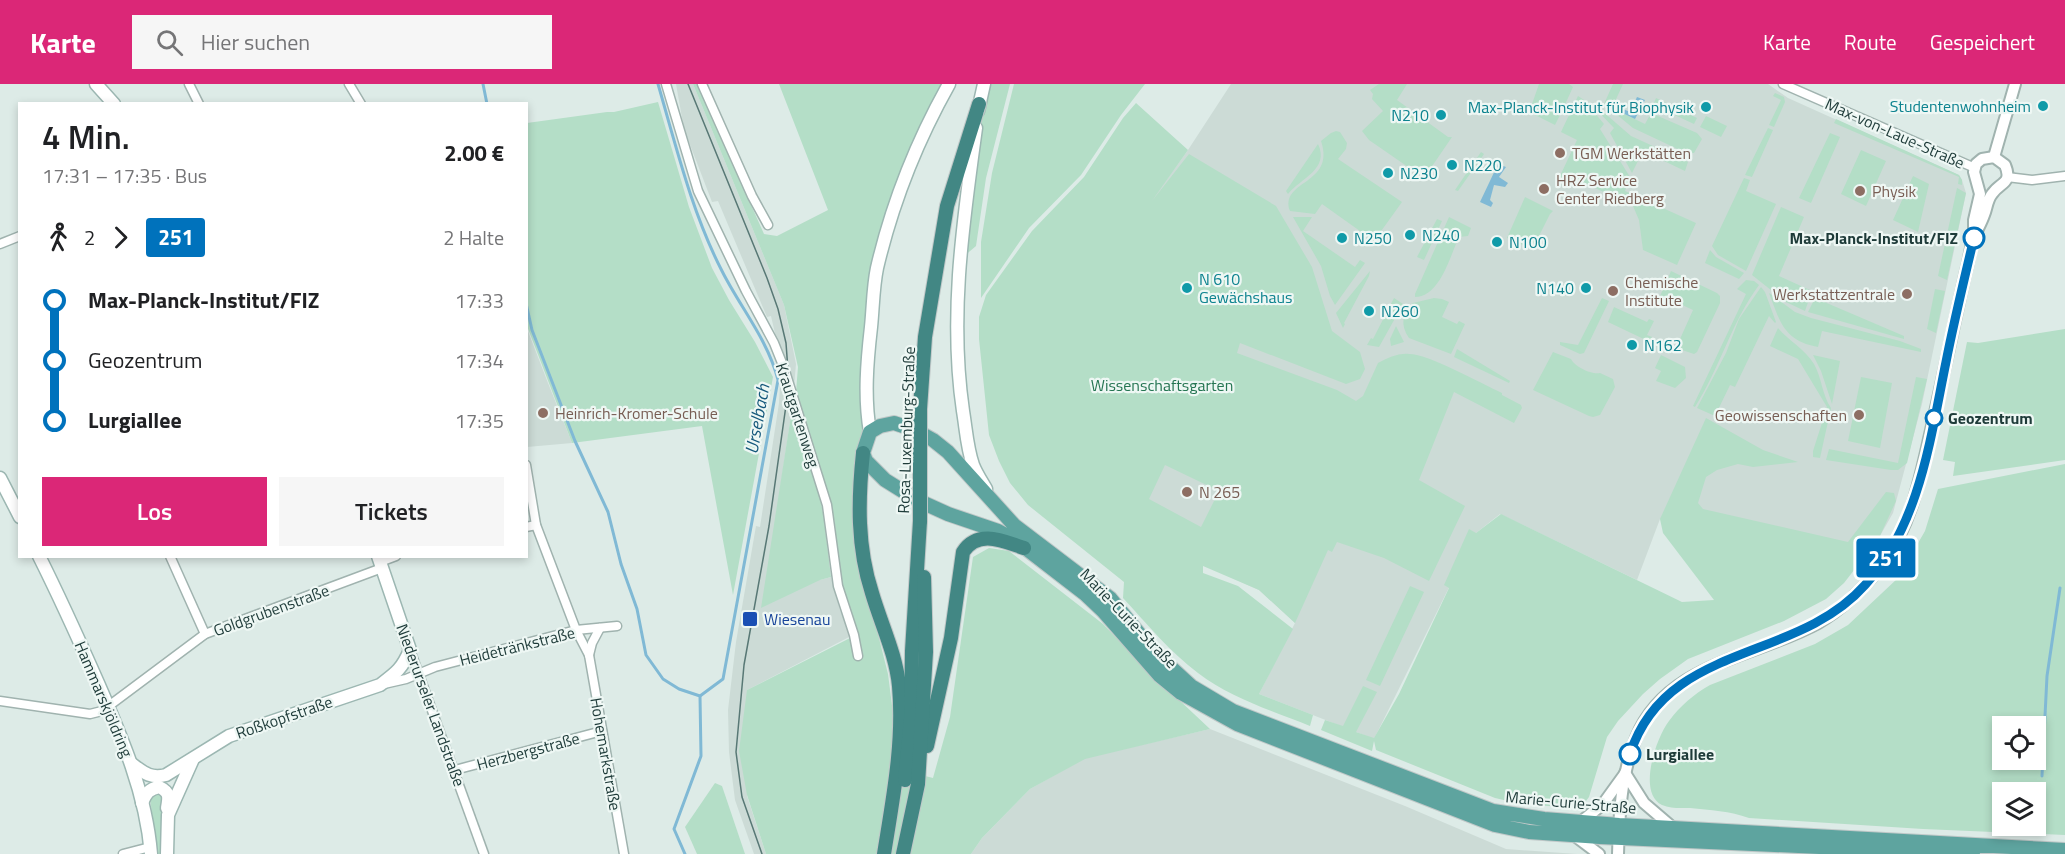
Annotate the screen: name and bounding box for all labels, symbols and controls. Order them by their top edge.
search box [132,15,552,69]
text: Karte [30,21,96,64]
text: Hier suchen [201,25,310,59]
icon: search [153,26,186,59]
text: Karte [1763,26,1811,58]
text: Route [1844,26,1897,58]
text: Gespeichert [1930,26,2035,58]
street label: Max-von-Laue-Straße [1821,91,1969,175]
place label: Studentenwohnheim [1890,94,2031,118]
place label: Max-Planck-Institut für Biophysik [1468,95,1694,119]
marker: Studentenwohnheim [2036,99,2050,113]
marker: Max-Planck-Institut für Biophysik [1699,100,1713,114]
place label: N210 [1391,103,1429,127]
marker: N210 [1434,108,1448,122]
text: 4 Min. [42,112,130,162]
text: 2.00 € [444,136,504,170]
place label: TGM Werkstätten [1572,141,1691,165]
marker: TGM Werkstätten [1553,146,1567,160]
place label: N220 [1464,153,1502,177]
marker: N220 [1445,158,1459,172]
text: 17:31 – 17:35 · Bus [42,160,207,191]
place label: N230 [1400,161,1438,185]
marker: N230 [1381,166,1395,180]
place label: HRZ Service Center Riedberg [1556,168,1664,210]
place label: Physik [1872,179,1917,203]
marker: HRZ Service Center Riedberg [1537,182,1551,196]
marker: Physik [1853,184,1867,198]
icon: walk [42,221,75,254]
icon: forward [104,221,137,254]
text: 251 [158,221,193,253]
text: 2 [84,222,95,253]
text: 2 Halte [443,222,504,253]
place label: N240 [1422,223,1460,247]
place label: N250 [1354,226,1392,250]
place label: Max-Planck-Institut/FIZ [1790,226,1958,250]
marker: Max-Planck-Institut/FIZ [1963,227,1985,249]
marker: N240 [1403,228,1417,242]
place label: N100 [1509,230,1547,254]
marker: N250 [1335,231,1349,245]
marker: N100 [1490,235,1504,249]
place label: N 610 Gewächshaus [1199,267,1293,309]
place label: Chemische Institute [1625,270,1698,312]
place label: N140 [1536,276,1574,300]
marker: N 610 Gewächshaus [1180,281,1194,295]
marker: N140 [1579,281,1593,295]
place label: Werkstattzentrale [1773,282,1895,306]
text: Max-Planck-Institut/FIZ [88,283,320,317]
marker: Chemische Institute [1606,284,1620,298]
text: 17:33 [455,285,504,316]
marker: Werkstattzentrale [1900,287,1914,301]
place label: N260 [1381,299,1419,323]
marker: N260 [1362,304,1376,318]
place label: N162 [1644,333,1682,357]
marker: N162 [1625,338,1639,352]
text: Geozentrum [88,343,202,377]
text: 17:34 [455,345,504,376]
street label: Rosa-Luxemburg-Straße [891,346,921,514]
street label: Krautgartenweg [770,359,826,471]
park label: Wissenschaftsgarten [1091,373,1233,397]
water label: Urselbach [738,381,777,456]
place label: Heinrich-Kromer-Schule [555,401,718,425]
text: Lurgiallee [88,403,182,437]
place label: Geowissenschaften [1715,403,1847,427]
text: 17:35 [455,405,504,436]
marker: Heinrich-Kromer-Schule [536,406,550,420]
place label: Geozentrum [1948,406,2033,430]
marker: Geowissenschaften [1852,408,1866,422]
marker: Geozentrum [1925,409,1943,427]
button: Los [42,477,267,546]
button: Tickets [279,477,504,546]
place label: N 265 [1199,480,1240,504]
marker: N 265 [1180,485,1194,499]
line badge: 251 [1852,538,1920,578]
text: 251 [1868,542,1904,574]
street label: Marie-Curie-Straße [1075,562,1183,674]
street label: Goldgrubenstraße [210,578,332,642]
place label: Wiesenau [764,607,830,631]
marker: Wiesenau [741,610,759,628]
street label: Niederurseler Landstraße [390,620,472,790]
street label: Heidetränkstraße [457,620,577,672]
street label: Hammarskjöldring [69,637,139,761]
street label: Roßkopfstraße [232,689,336,745]
street label: Hohemarkstraße [584,696,628,812]
map controls [1992,716,2046,836]
button: locate [1992,716,2046,770]
street label: Herzbergstraße [474,726,582,776]
place label: Lurgiallee [1646,742,1714,766]
marker: Lurgiallee [1619,743,1641,765]
button: layers [1992,782,2046,836]
street label: Marie-Curie-Straße [1505,784,1637,820]

